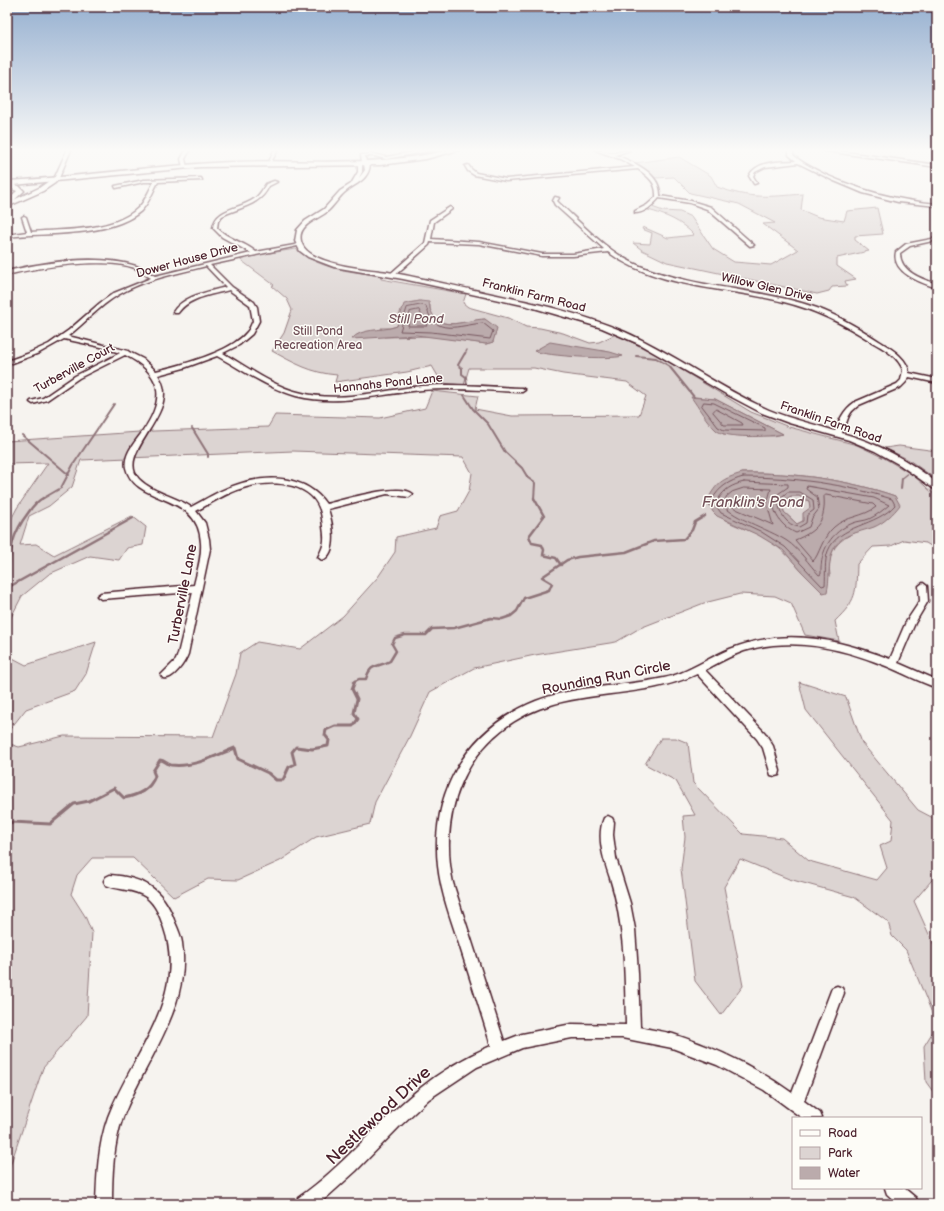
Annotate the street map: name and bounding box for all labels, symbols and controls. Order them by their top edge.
street label: Dower House Drive [135,240,240,281]
street label: Willow Glen Drive [720,270,814,305]
street label: Franklin Farm Road [481,275,587,316]
water label: Still Pond [388,311,444,327]
park label: Still Pond Recreation Area [274,324,363,353]
street label: Turberville Court [31,340,117,397]
street label: Hannahs Pond Lane [333,370,443,397]
street label: Franklin Farm Road [778,398,884,447]
water label: Franklin's Pond [702,493,805,512]
street label: Turberville Lane [164,543,201,646]
street label: Rounding Run Circle [540,657,672,698]
street label: Nestlewood Drive [322,1062,435,1169]
legend [792,1117,922,1189]
text: Road [828,1126,857,1141]
text: Park [828,1146,852,1161]
text: Water [828,1166,860,1181]

